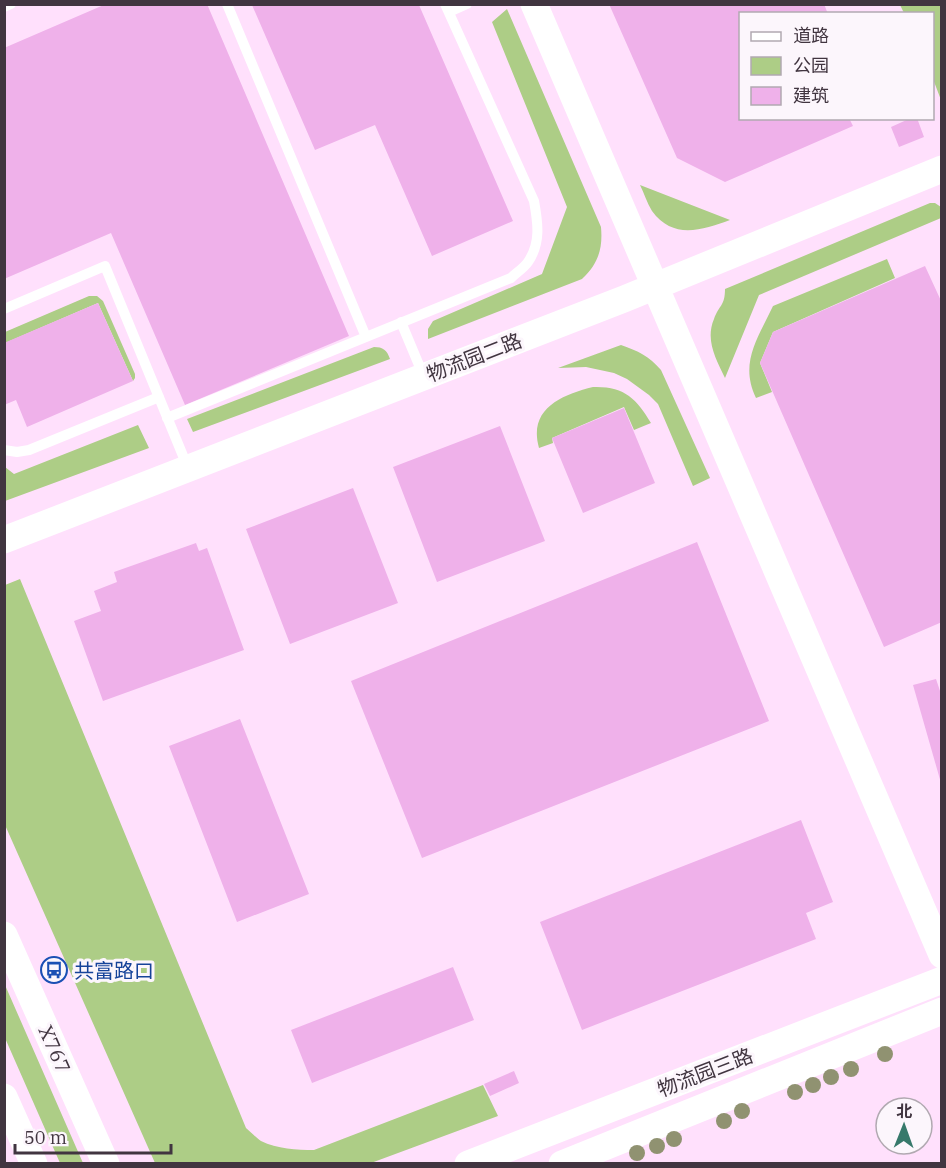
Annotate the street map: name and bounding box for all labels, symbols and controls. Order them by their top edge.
legend [739,12,934,120]
text: 道路 [793,24,829,47]
text: 公园 [793,54,829,77]
text: 建筑 [793,84,829,107]
street label: 物流园二路 [422,326,526,388]
bus stop icon: 共富路口 [39,955,69,985]
place label: 共富路口 [74,957,154,984]
street label: X767 [33,1021,77,1077]
street label: 物流园三路 [653,1041,757,1103]
north arrow [874,1096,934,1156]
text: 北 [896,1101,912,1121]
scale bar [15,1117,171,1155]
text: 50 m [24,1126,67,1149]

